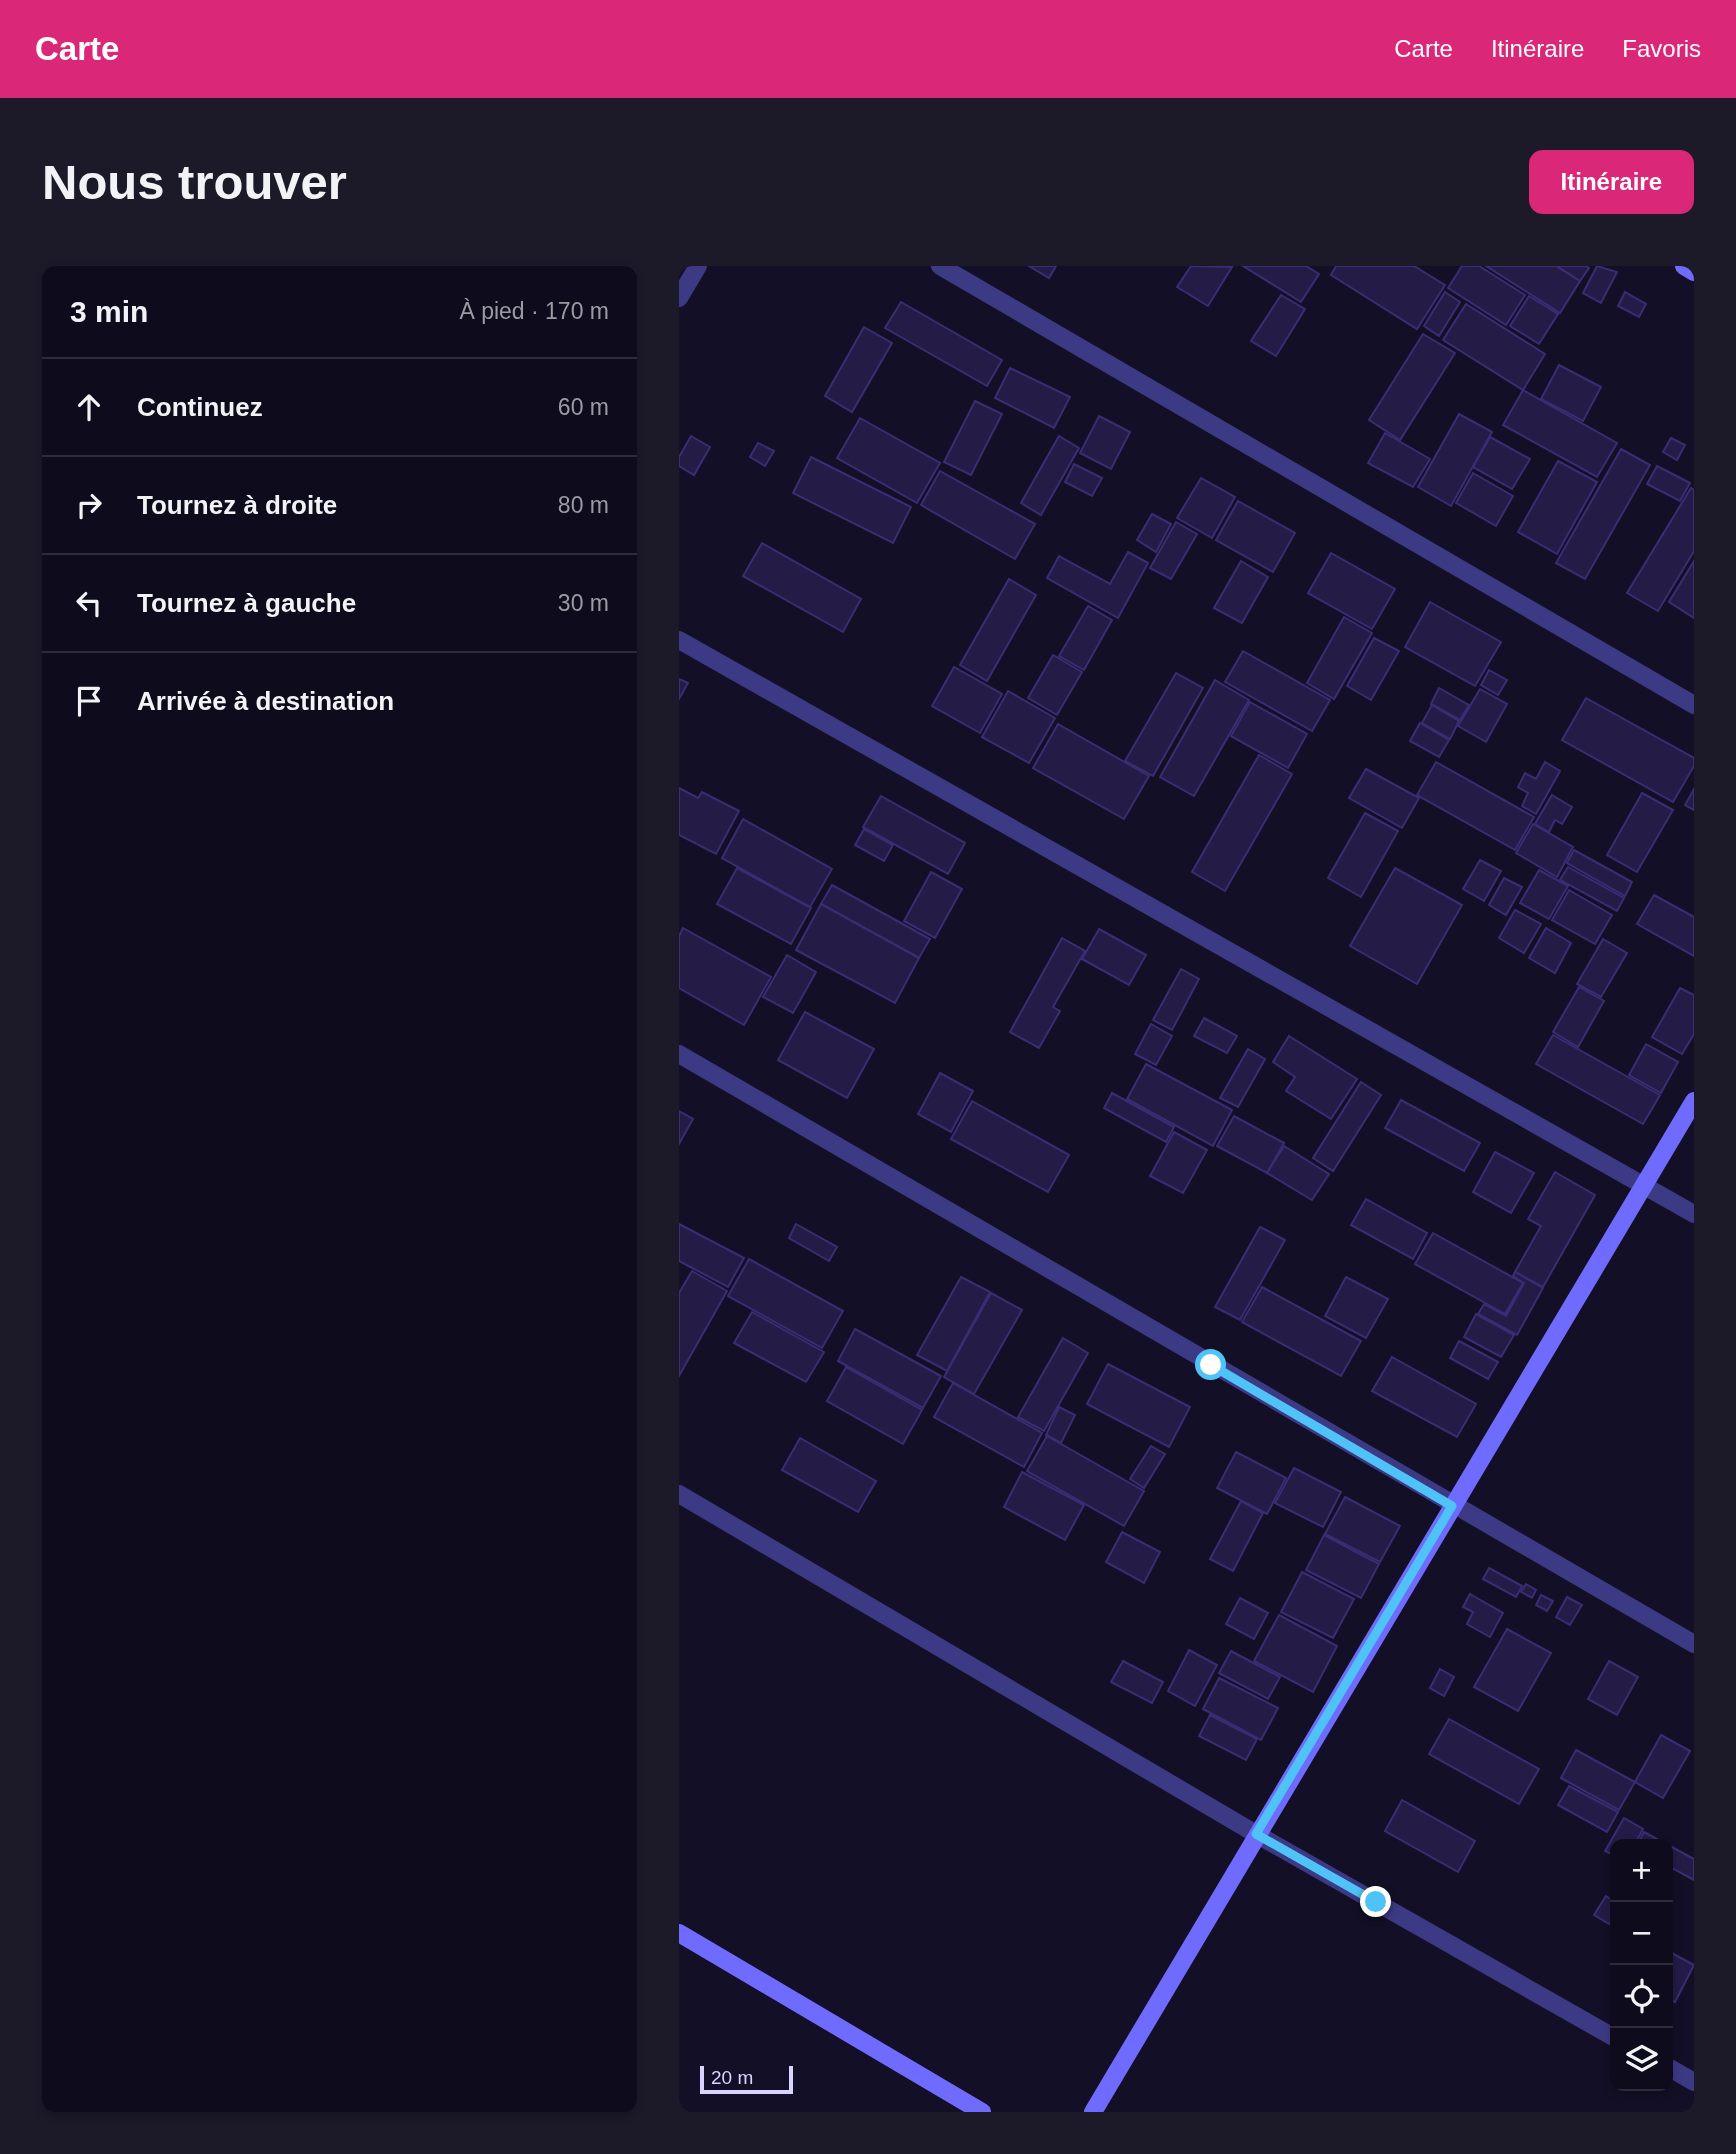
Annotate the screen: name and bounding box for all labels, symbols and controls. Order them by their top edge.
text: Carte [35,30,119,67]
text: Carte [1394,35,1453,62]
text: Itinéraire [1491,35,1584,62]
text: Favoris [1622,35,1701,62]
button: Itinéraire [1529,150,1694,214]
text: Nous trouver [42,155,347,209]
text: 3 min [70,295,148,328]
text: À pied · 170 m [459,298,609,324]
icon: ahead [70,388,108,426]
text: Continuez [137,392,263,422]
text: 60 m [558,394,609,420]
icon: right [70,486,108,524]
text: Tournez à droite [137,490,337,520]
text: 80 m [558,492,609,518]
icon: left [70,584,108,622]
text: Tournez à gauche [137,588,356,618]
text: 30 m [558,590,609,616]
icon: arrive [70,682,108,720]
text: Arrivée à destination [137,686,394,716]
route start [1195,1349,1226,1380]
map controls [1610,1839,1673,2091]
button: + [1610,1839,1673,1902]
route end [1360,1886,1391,1917]
button: − [1610,1902,1673,1965]
button: locate [1610,1965,1673,2028]
button: layers [1610,2028,1673,2091]
scale bar [700,2063,793,2095]
text: 20 m [711,2067,753,2088]

